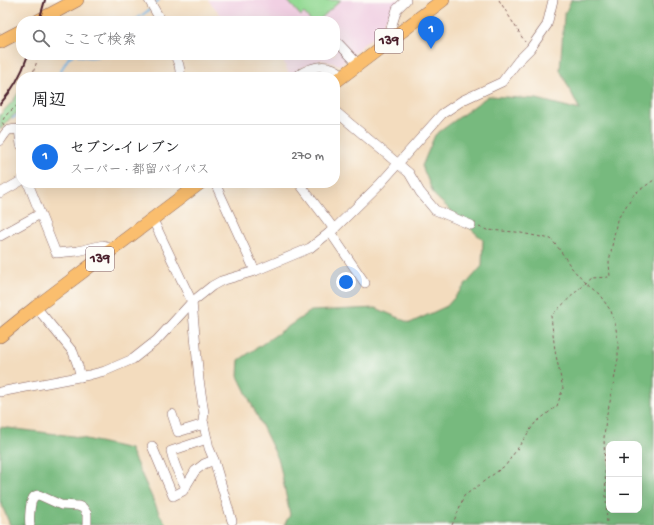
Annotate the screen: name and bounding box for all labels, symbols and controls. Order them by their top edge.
search box [16,16,340,60]
pin: 1 [418,16,444,49]
icon: search [30,27,52,49]
road number: 139 [375,29,403,53]
text: ここで検索 [62,32,137,50]
text: 周辺 [32,92,66,112]
text: セブン-イレブン [70,140,180,158]
text: 1 [42,149,48,164]
text: 270 m [291,149,324,164]
text: スーパー · 都留バイパス [70,163,209,178]
road number: 139 [86,247,114,271]
your location [336,272,356,292]
map controls [606,441,642,513]
button: + [606,441,642,477]
button: − [606,477,642,513]

